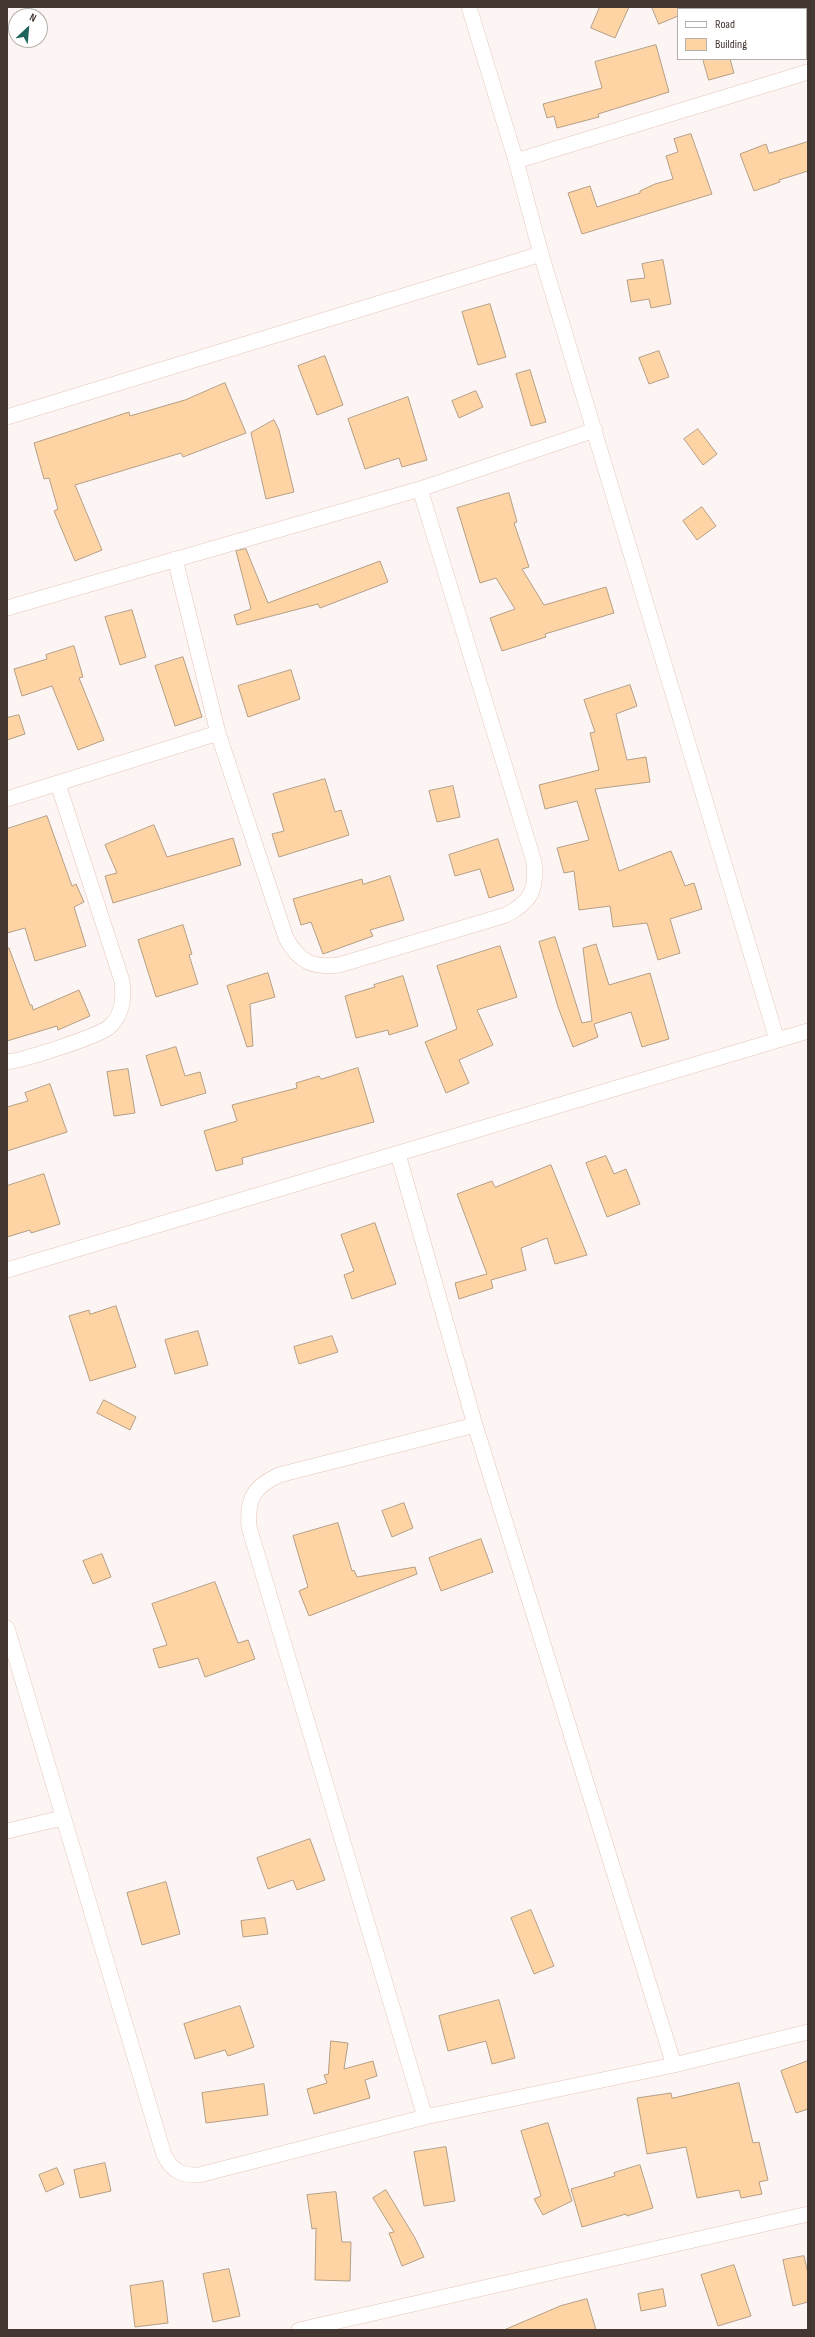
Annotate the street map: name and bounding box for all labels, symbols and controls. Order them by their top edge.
north arrow [8,8,48,48]
legend [677,8,807,60]
text: N [28,11,39,25]
text: Road [715,17,735,32]
text: Building [715,37,747,52]

